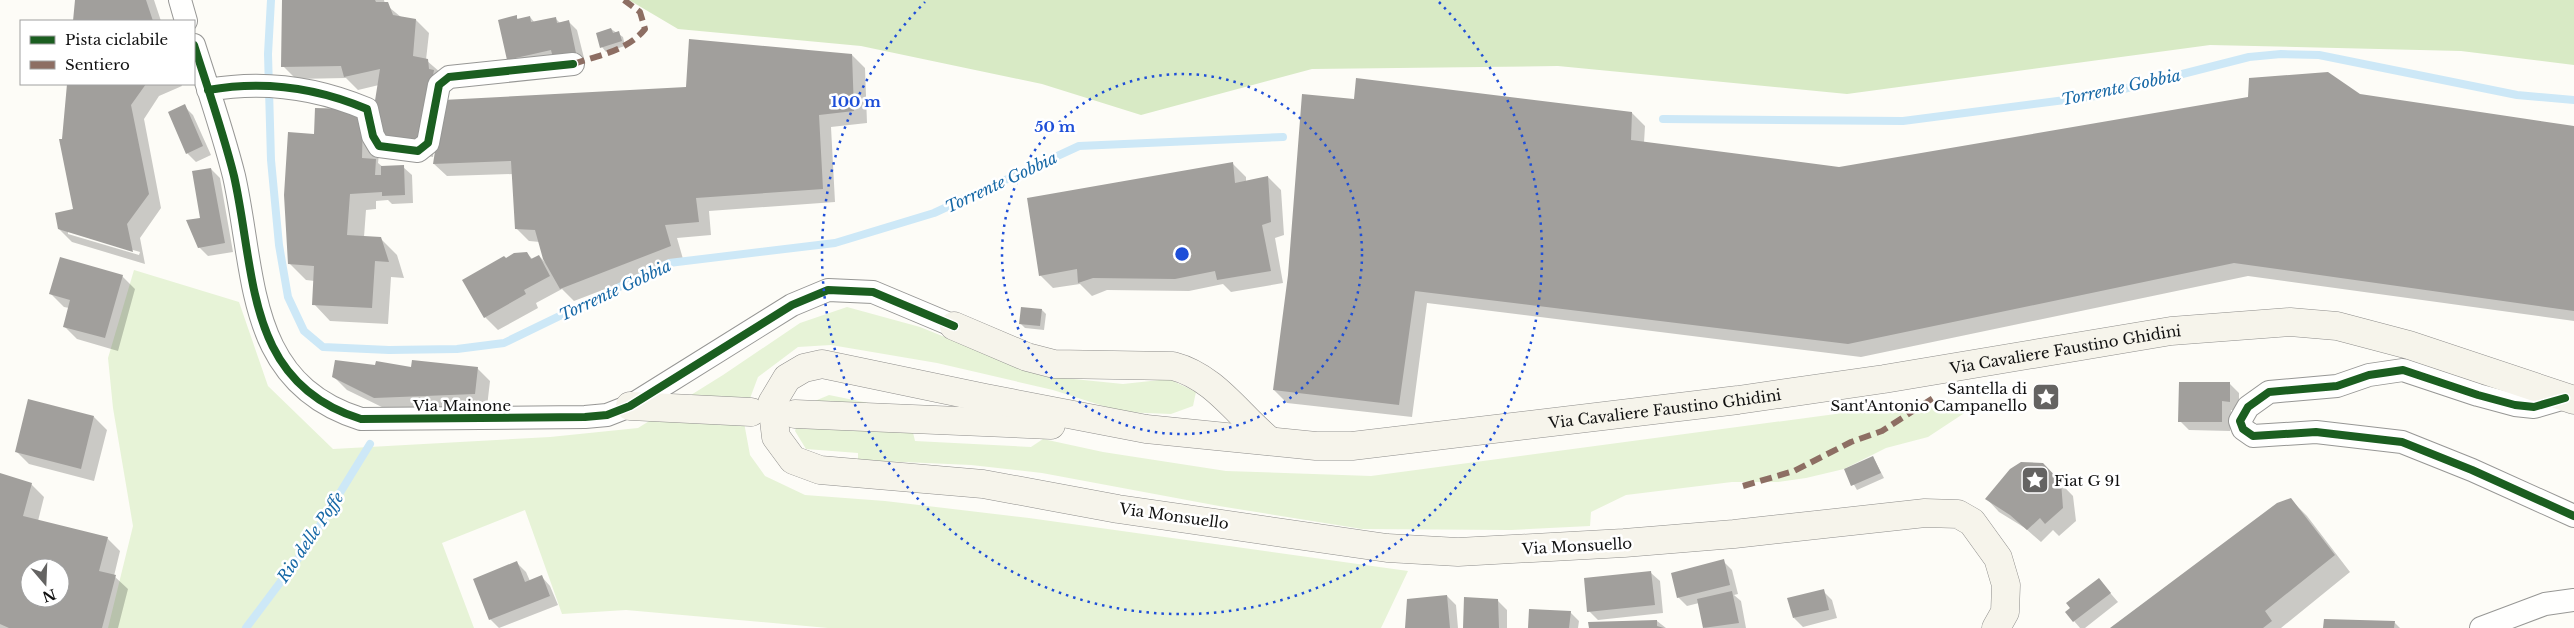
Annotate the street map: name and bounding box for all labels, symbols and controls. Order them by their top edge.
legend [20,20,195,85]
text: Pista ciclabile [65,30,168,49]
text: Sentiero [65,55,130,74]
water label: Torrente Gobbia [2059,65,2183,109]
text: 100 m [831,92,881,111]
text: 50 m [1035,117,1076,136]
water label: Torrente Gobbia [942,147,1060,217]
centre of rings [1173,245,1191,263]
water label: Torrente Gobbia [556,255,674,325]
street label: Via Cavaliere Faustino Ghidini [1947,321,2182,378]
place label: Santella di Sant'Antonio Campanello [1830,379,2027,415]
place icon: Santella di Sant'Antonio Campanello [2031,382,2061,412]
street label: Via Cavaliere Faustino Ghidini [1546,384,1782,432]
street label: Via Mainone [412,396,511,415]
place icon: Fiat G 91 [2020,465,2050,495]
place label: Fiat G 91 [2054,471,2121,490]
water label: Rio delle Poffe [272,487,348,587]
street label: Via Monsuello [1117,499,1230,533]
street label: Via Monsuello [1520,534,1633,558]
north arrow [20,558,70,608]
text: N [40,585,58,606]

